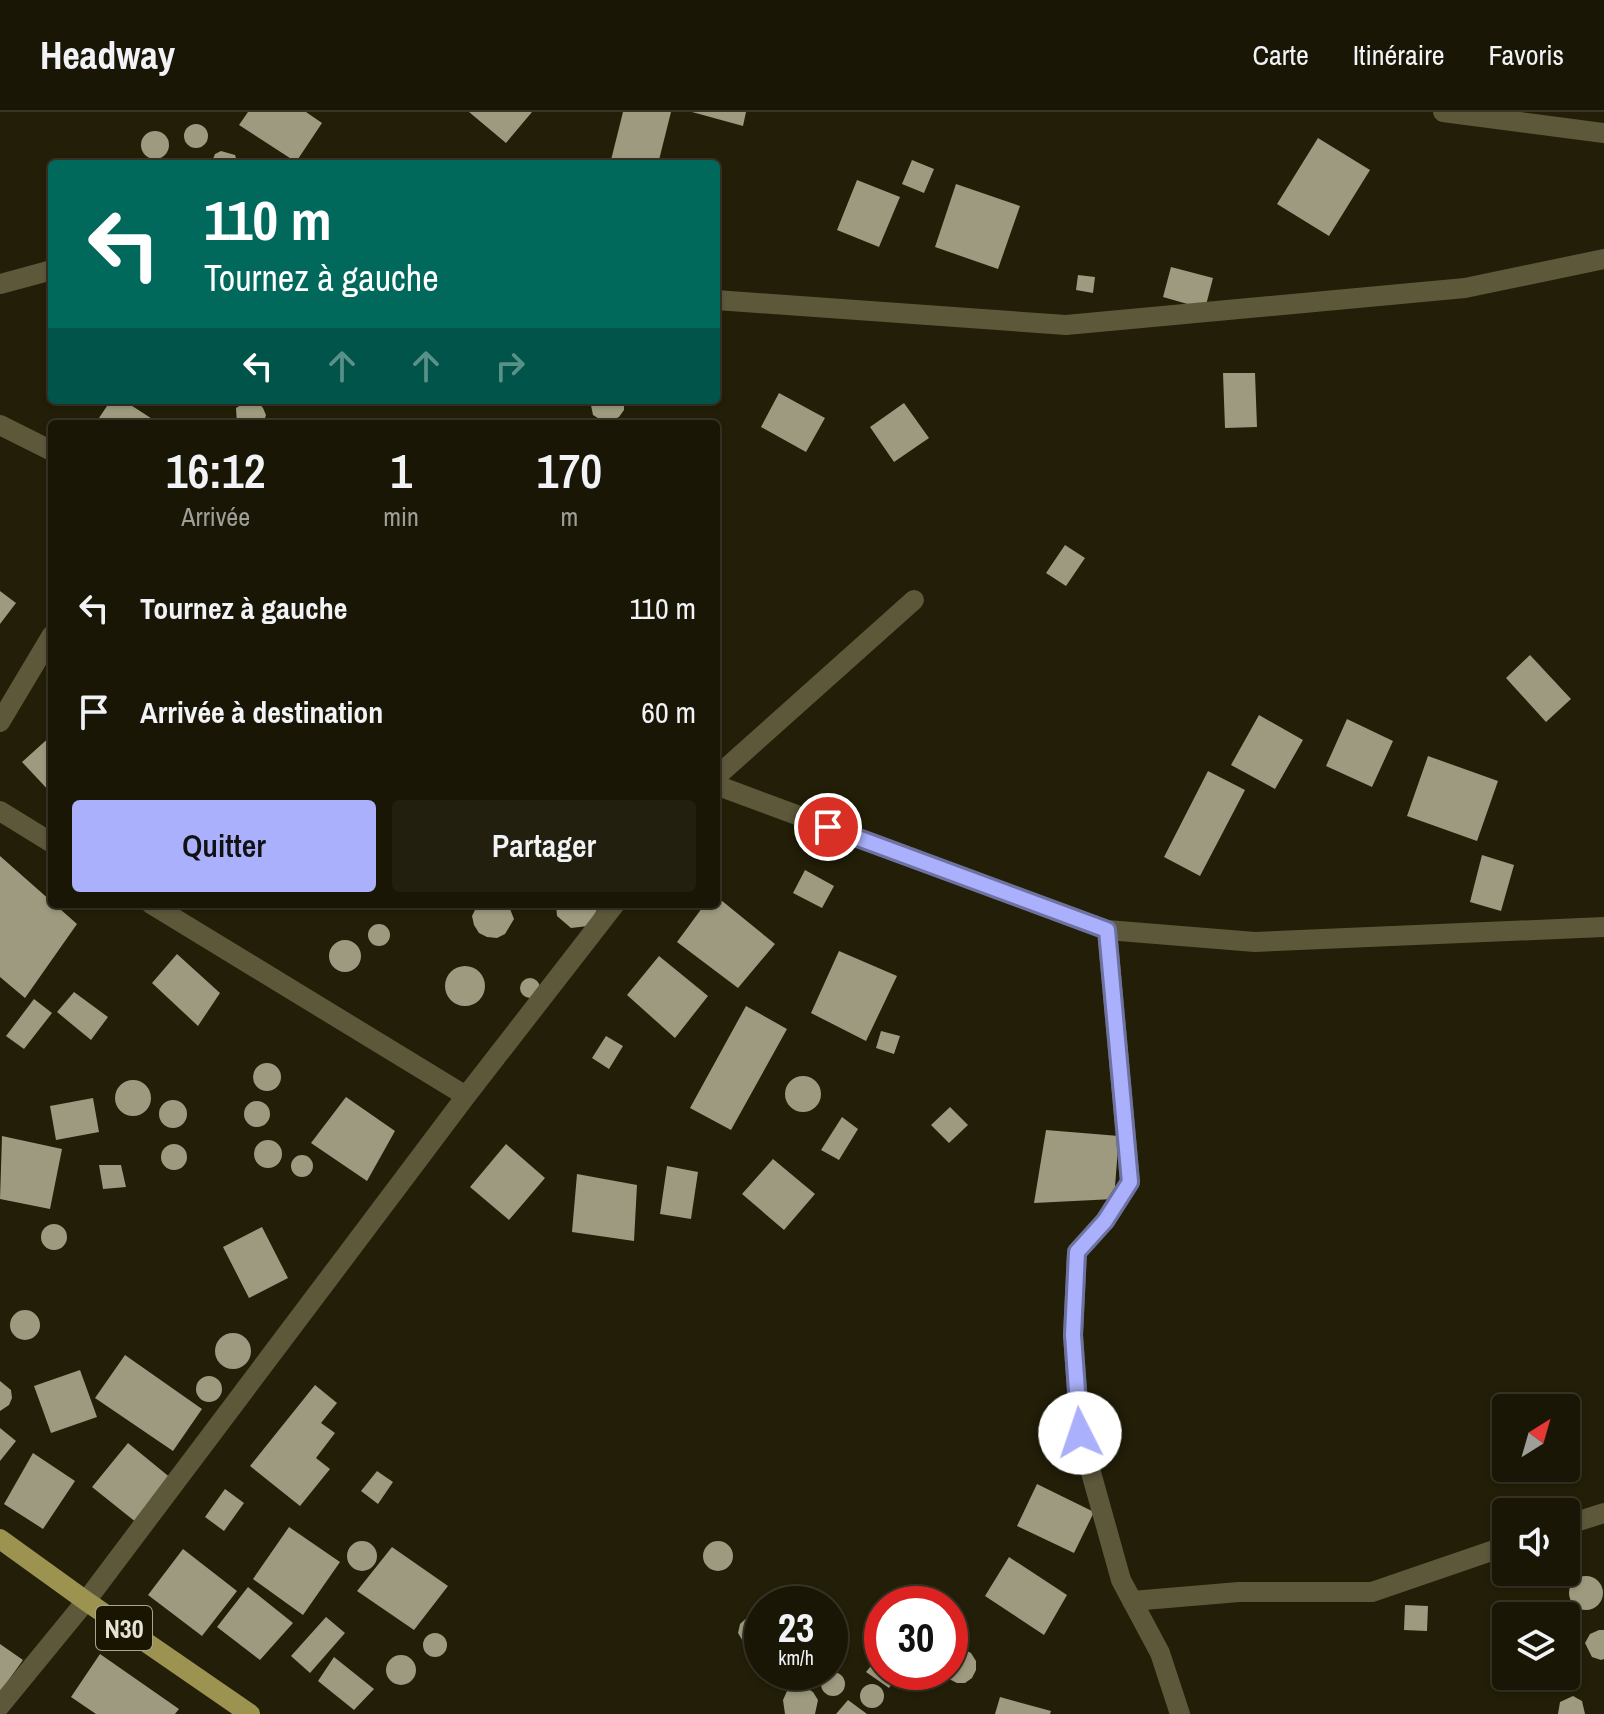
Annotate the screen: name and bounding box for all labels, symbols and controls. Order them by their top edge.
text: Headway [40,30,175,81]
text: Carte [1253,36,1309,74]
text: Itinéraire [1353,36,1445,74]
text: Favoris [1489,36,1564,74]
text: 110 m [204,182,332,257]
icon: left [72,192,176,296]
text: Tournez à gauche [204,254,439,302]
icon: left [236,344,280,388]
icon: ahead [320,344,364,388]
icon: ahead [404,344,448,388]
icon: right [488,344,532,388]
text: 16:12 [166,438,266,503]
text: 1 [390,438,412,503]
text: 170 [537,438,602,503]
text: Arrivée [181,499,250,534]
text: min [383,499,419,534]
text: m [561,499,578,534]
icon: left [72,586,116,630]
text: Tournez à gauche [140,588,347,628]
text: 110 m [629,588,696,628]
icon: arrive [72,690,116,734]
text: Arrivée à destination [140,692,383,732]
text: 60 m [641,692,696,732]
pin [794,793,862,861]
button: Quitter [72,800,376,892]
button: Partager [392,800,696,892]
icon: arrive [806,805,850,849]
position arrow [1038,1391,1122,1475]
north arrow [1492,1394,1580,1482]
map controls [1492,1394,1580,1690]
button: sound [1492,1498,1580,1586]
speed limit sign: 30 [864,1586,968,1690]
text: 23 [778,1601,814,1654]
button: layers [1492,1602,1580,1690]
road number: N30 [96,1606,152,1650]
text: km/h [778,1644,814,1671]

